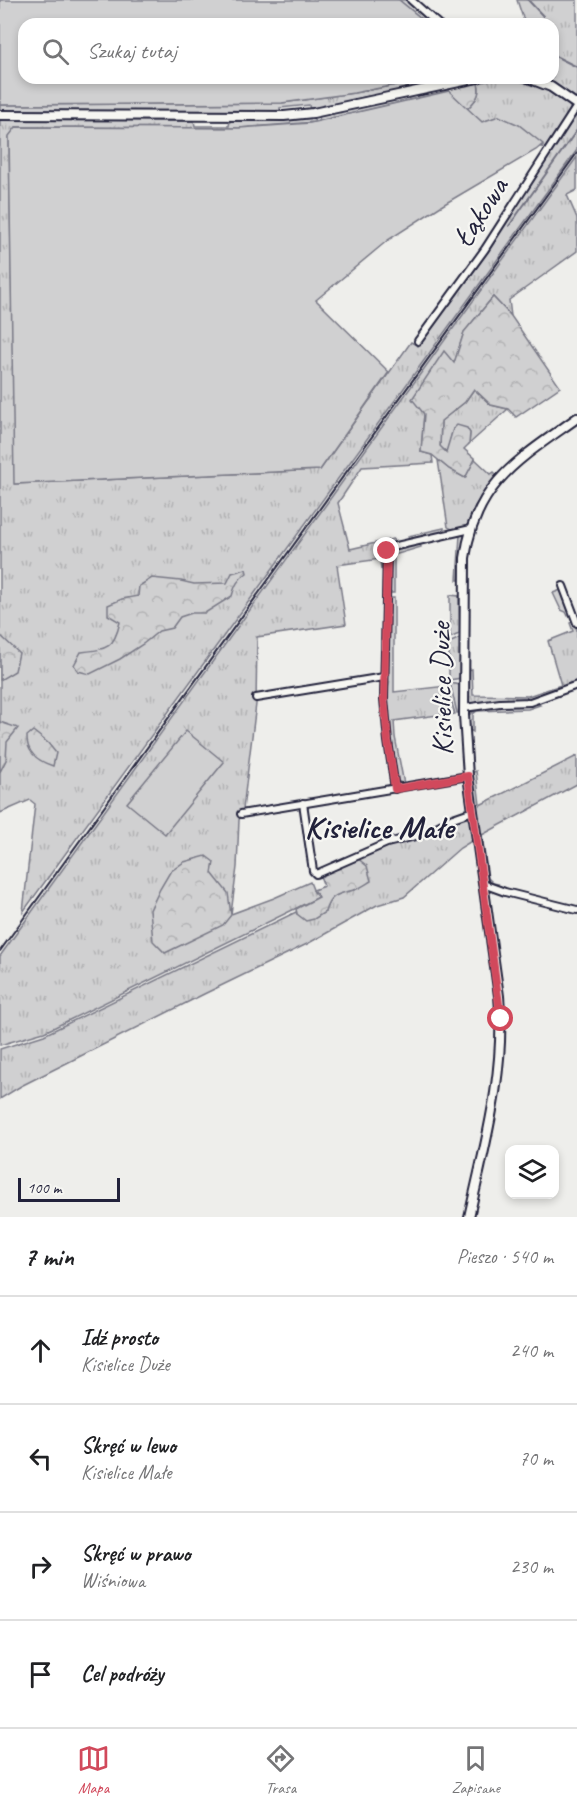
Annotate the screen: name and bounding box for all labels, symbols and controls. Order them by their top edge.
search box [18,18,559,84]
icon: search [39,35,72,68]
text: Szukaj tutaj [87,37,177,65]
street label: Łąkowa [444,168,518,254]
route end [373,537,399,563]
street label: Kisielice Duże [421,620,461,756]
district label: Kisielice Małe [305,807,456,848]
route start [487,1005,513,1031]
map controls [505,1145,559,1199]
button: layers [505,1145,559,1199]
scale bar [18,1175,120,1202]
text: 100 m [27,1178,61,1198]
text: 7 min [24,1240,74,1273]
text: Pieszo · 540 m [457,1244,553,1269]
text: Idź prosto [81,1324,158,1352]
icon: ahead [24,1334,57,1367]
text: 240 m [510,1338,553,1363]
text: Kisielice Duże [81,1352,170,1377]
text: Skręć w lewo [81,1432,176,1460]
icon: left [24,1442,57,1475]
text: 70 m [519,1446,553,1471]
text: Kisielice Małe [81,1460,171,1485]
text: Skręć w prawo [81,1540,190,1568]
icon: right [24,1550,57,1583]
text: 230 m [510,1554,553,1579]
text: Wiśniowa [81,1568,145,1593]
icon: arrive [24,1658,57,1691]
text: Cel podróży [81,1660,164,1688]
tab: Mapa [77,1742,110,1798]
tab: Trasa [264,1742,297,1798]
tab: Zapisane [451,1742,500,1798]

